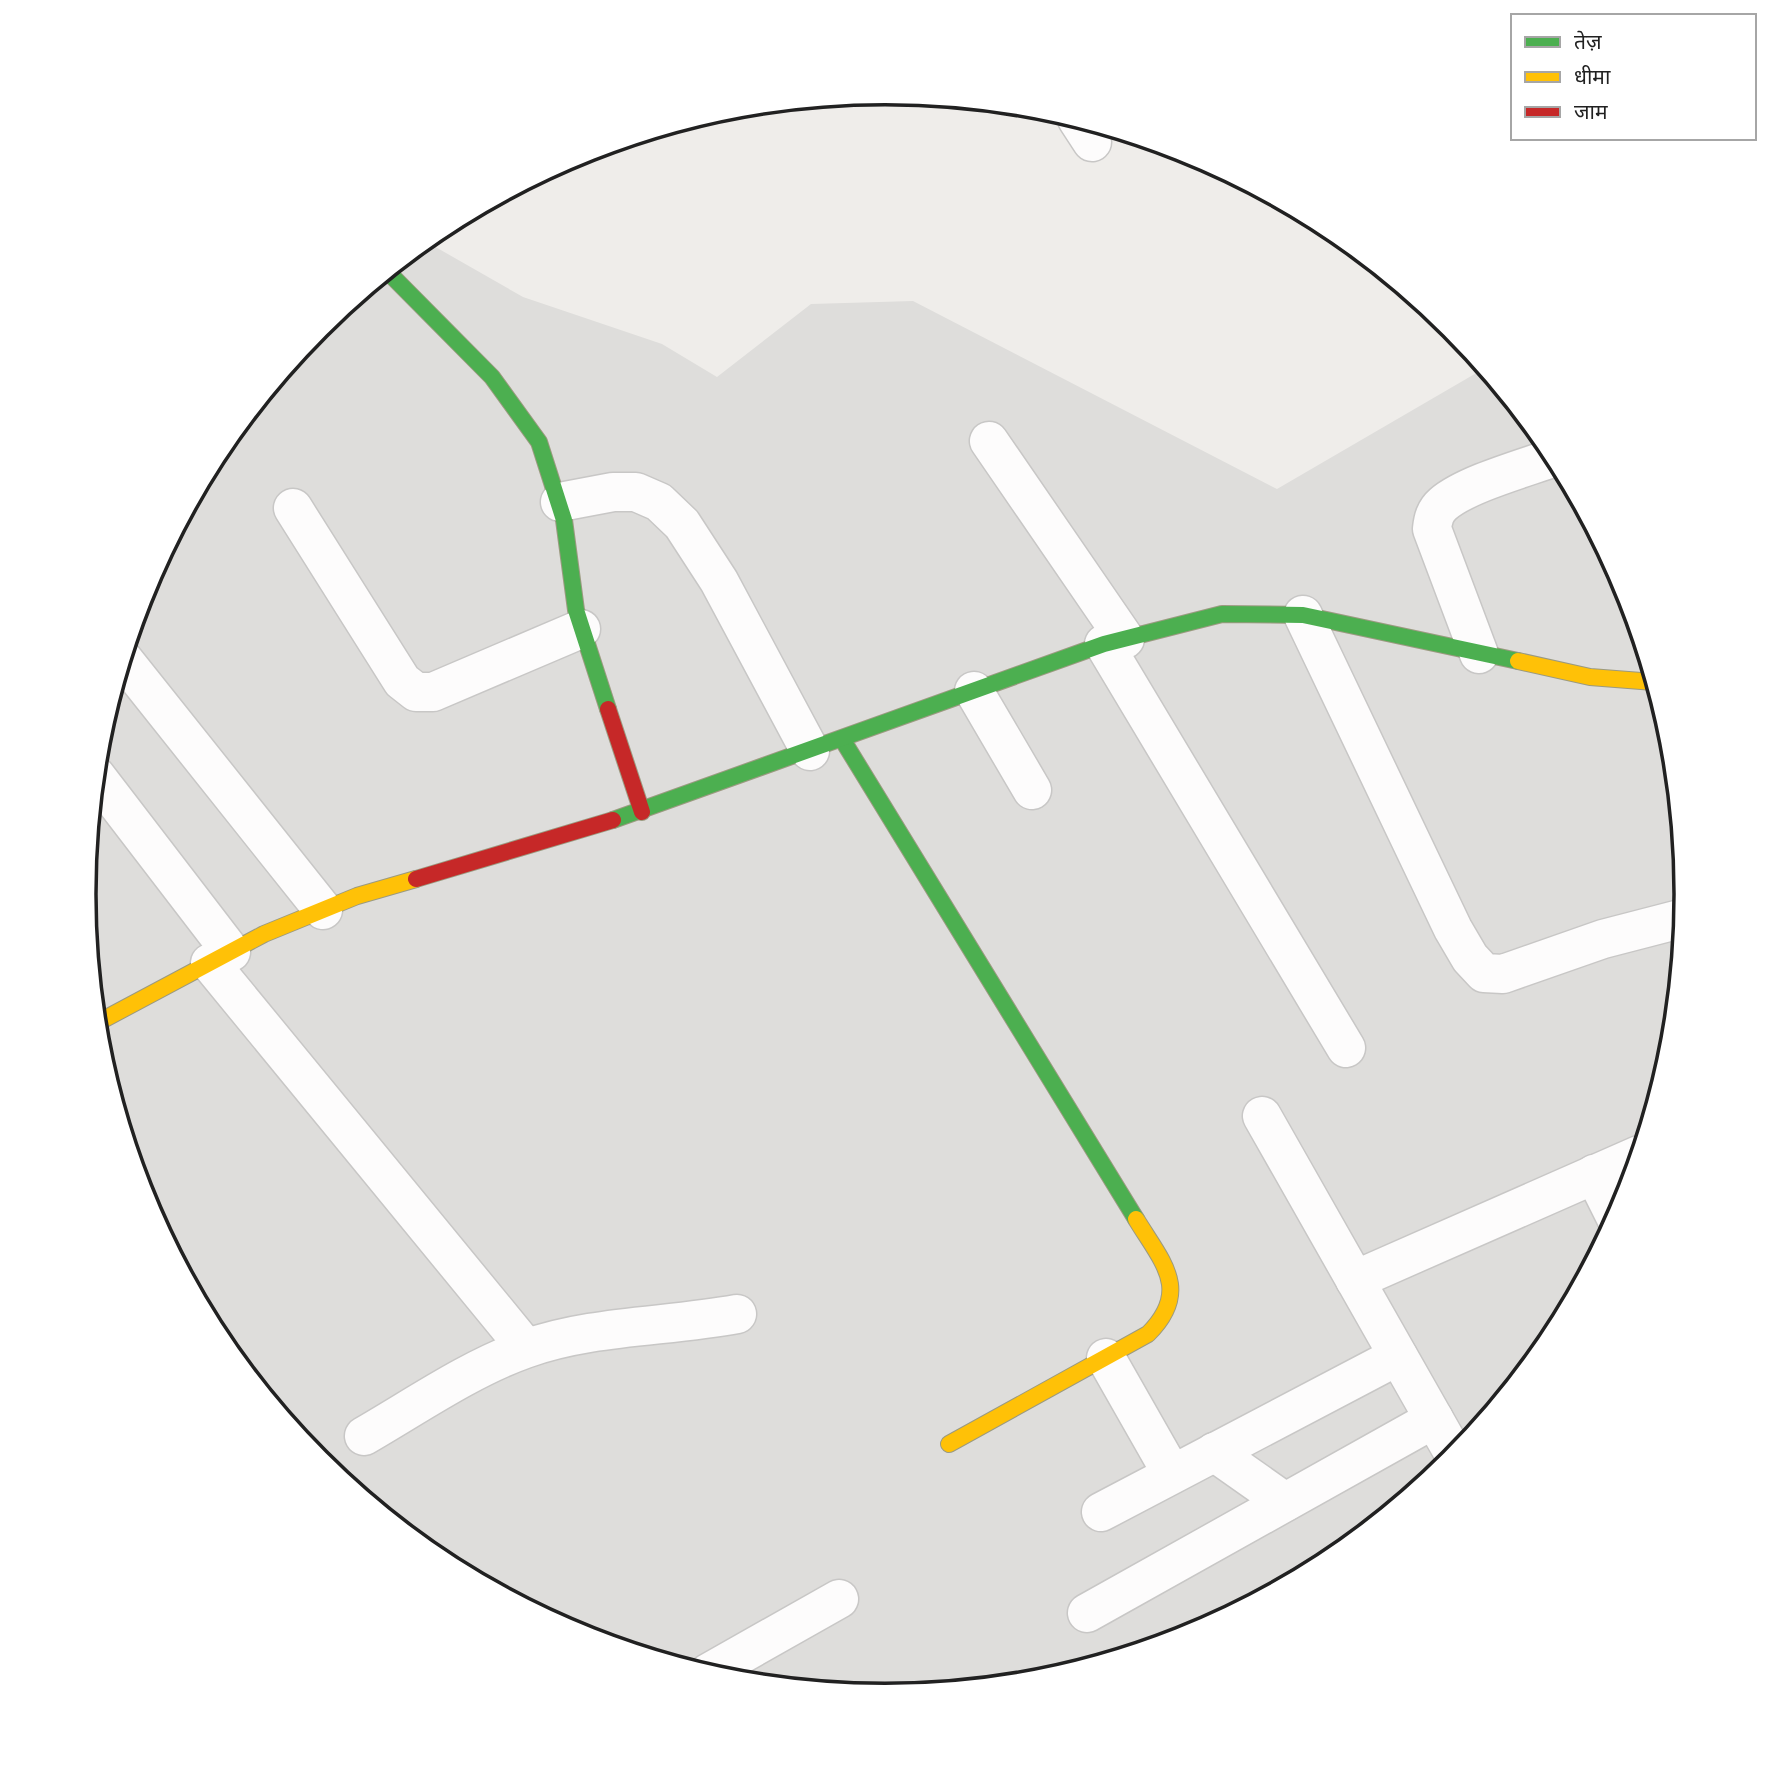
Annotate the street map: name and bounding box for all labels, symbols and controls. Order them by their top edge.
legend [1511,14,1756,140]
text: तेज़ [1574,25,1602,57]
text: धीमा [1574,60,1611,92]
text: जाम [1574,95,1608,127]

